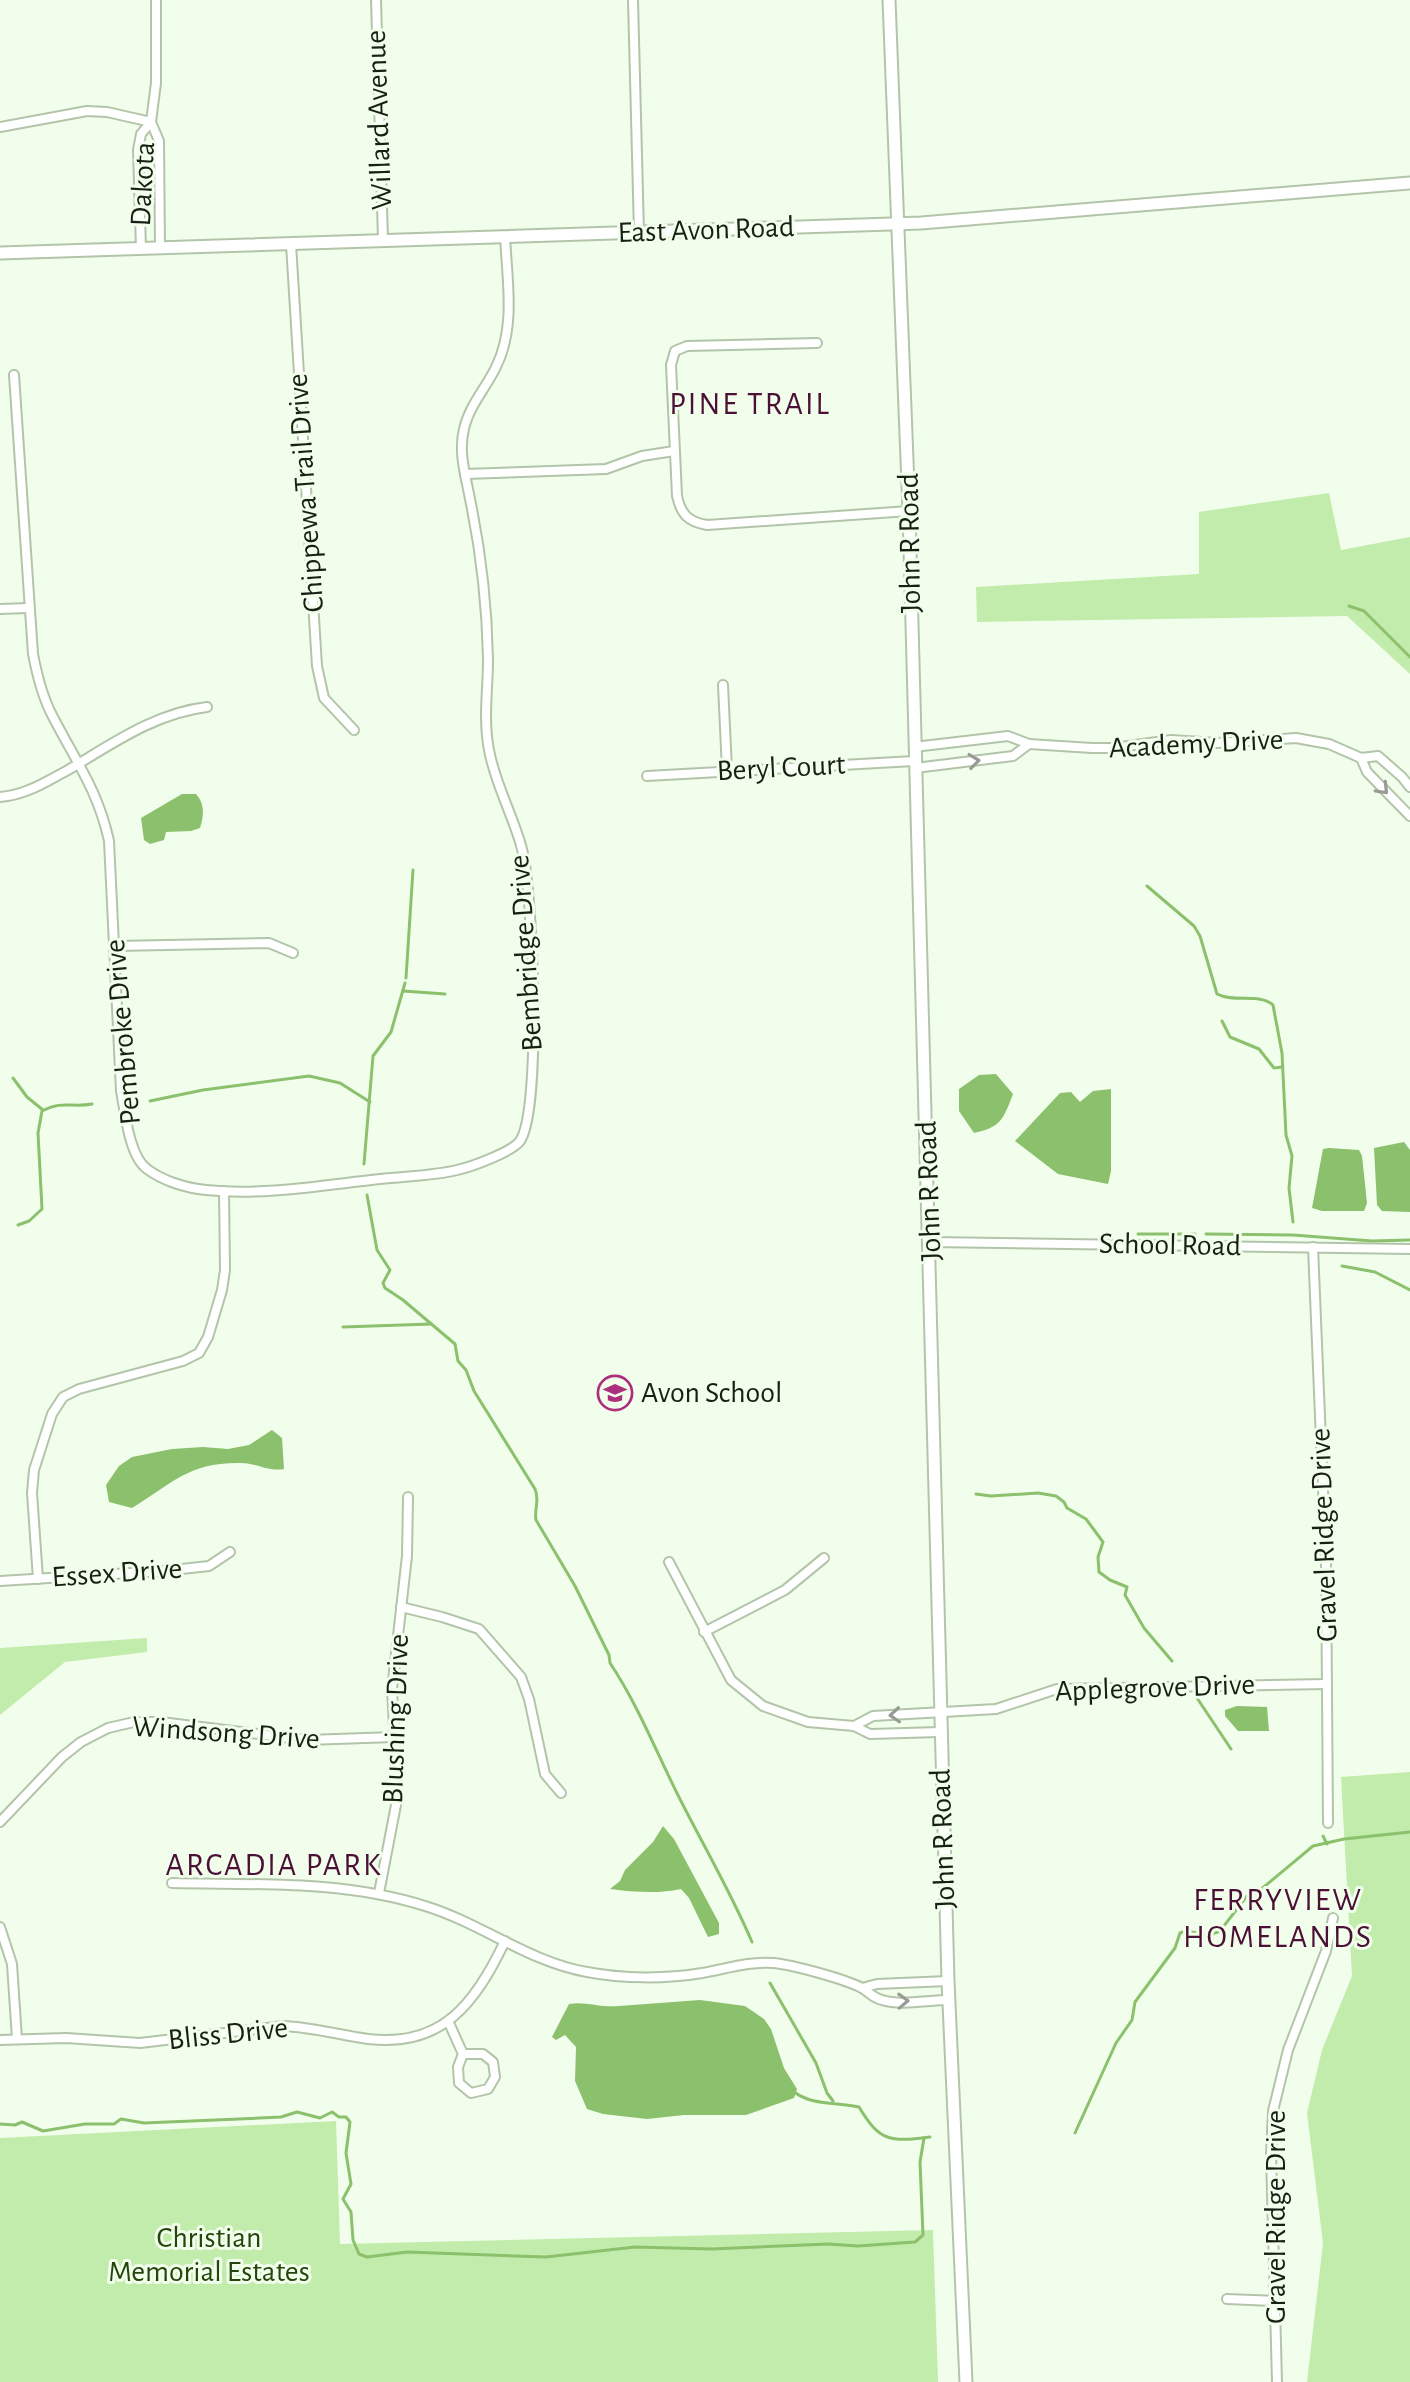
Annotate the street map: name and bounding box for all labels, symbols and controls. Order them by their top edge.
street label: Willard Avenue [361,30,397,210]
street label: Dakota [126,141,160,227]
street label: East Avon Road [617,212,795,248]
street label: Chippewa Trail Drive [283,373,329,613]
district label: PINE TRAIL [669,388,831,420]
street label: John R Road [894,473,926,613]
street label: Academy Drive [1108,724,1284,764]
street label: Beryl Court [716,750,847,786]
one-way arrow [967,753,981,770]
one-way arrow [1374,779,1388,794]
street label: Bembridge Drive [504,854,548,1052]
street label: Pembroke Drive [100,938,146,1126]
street label: John R Road [912,1120,946,1262]
street label: School Road [1099,1229,1241,1261]
school or university icon: Avon School [596,1374,634,1412]
place label: Avon School [641,1378,782,1408]
street label: Gravel Ridge Drive [1305,1428,1343,1642]
street label: Essex Drive [51,1553,183,1593]
street label: Blushing Drive [378,1633,414,1805]
street label: Applegrove Drive [1054,1670,1256,1706]
one-way arrow [888,1706,901,1723]
street label: Windsong Drive [131,1711,321,1755]
street label: John R Road [926,1768,960,1910]
district label: ARCADIA PARK [166,1849,382,1881]
district label: FERRYVIEW HOMELANDS [1183,1884,1373,1953]
one-way arrow [897,1992,910,2010]
street label: Bliss Drive [167,2013,289,2055]
street label: Gravel Ridge Drive [1261,2110,1291,2324]
park label: Christian Memorial Estates [108,2223,310,2287]

